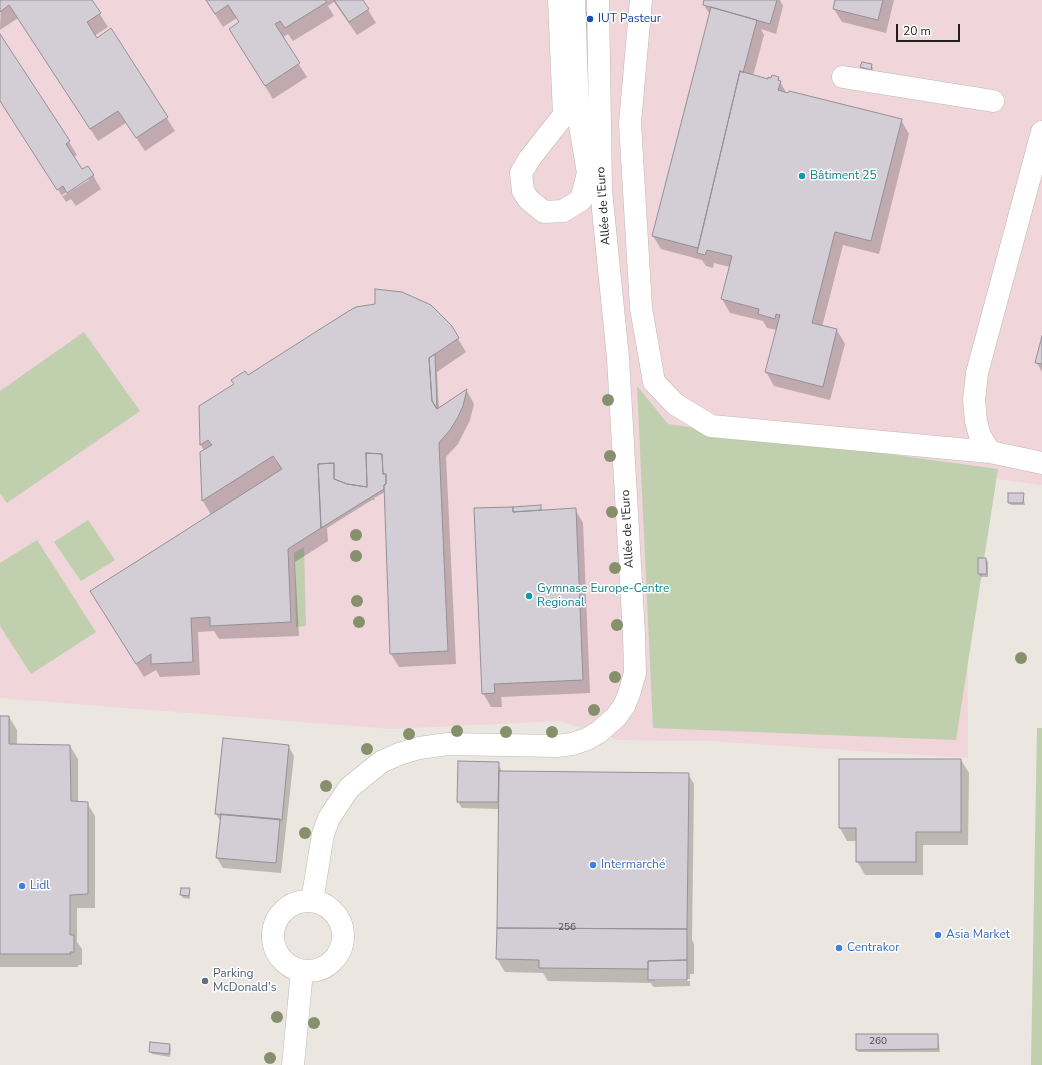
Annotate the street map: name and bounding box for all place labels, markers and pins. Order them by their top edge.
place label: IUT Pasteur [598,12,661,26]
marker: IUT Pasteur [585,14,595,24]
place label: Bâtiment 25 [810,169,877,183]
marker: Bâtiment 25 [797,171,807,181]
place label: Gymnase Europe-Centre Regional [537,582,669,610]
marker: Gymnase Europe-Centre Regional [524,591,534,601]
place label: Intermarché [601,858,665,872]
marker: Intermarché [588,860,598,870]
place label: Lidl [30,879,50,893]
marker: Lidl [17,881,27,891]
place label: Asia Market [946,928,1010,942]
marker: Asia Market [933,930,943,940]
place label: Centrakor [847,941,899,955]
marker: Centrakor [834,943,844,953]
place label: Parking McDonald's [213,967,276,995]
marker: Parking McDonald's [200,976,210,986]

